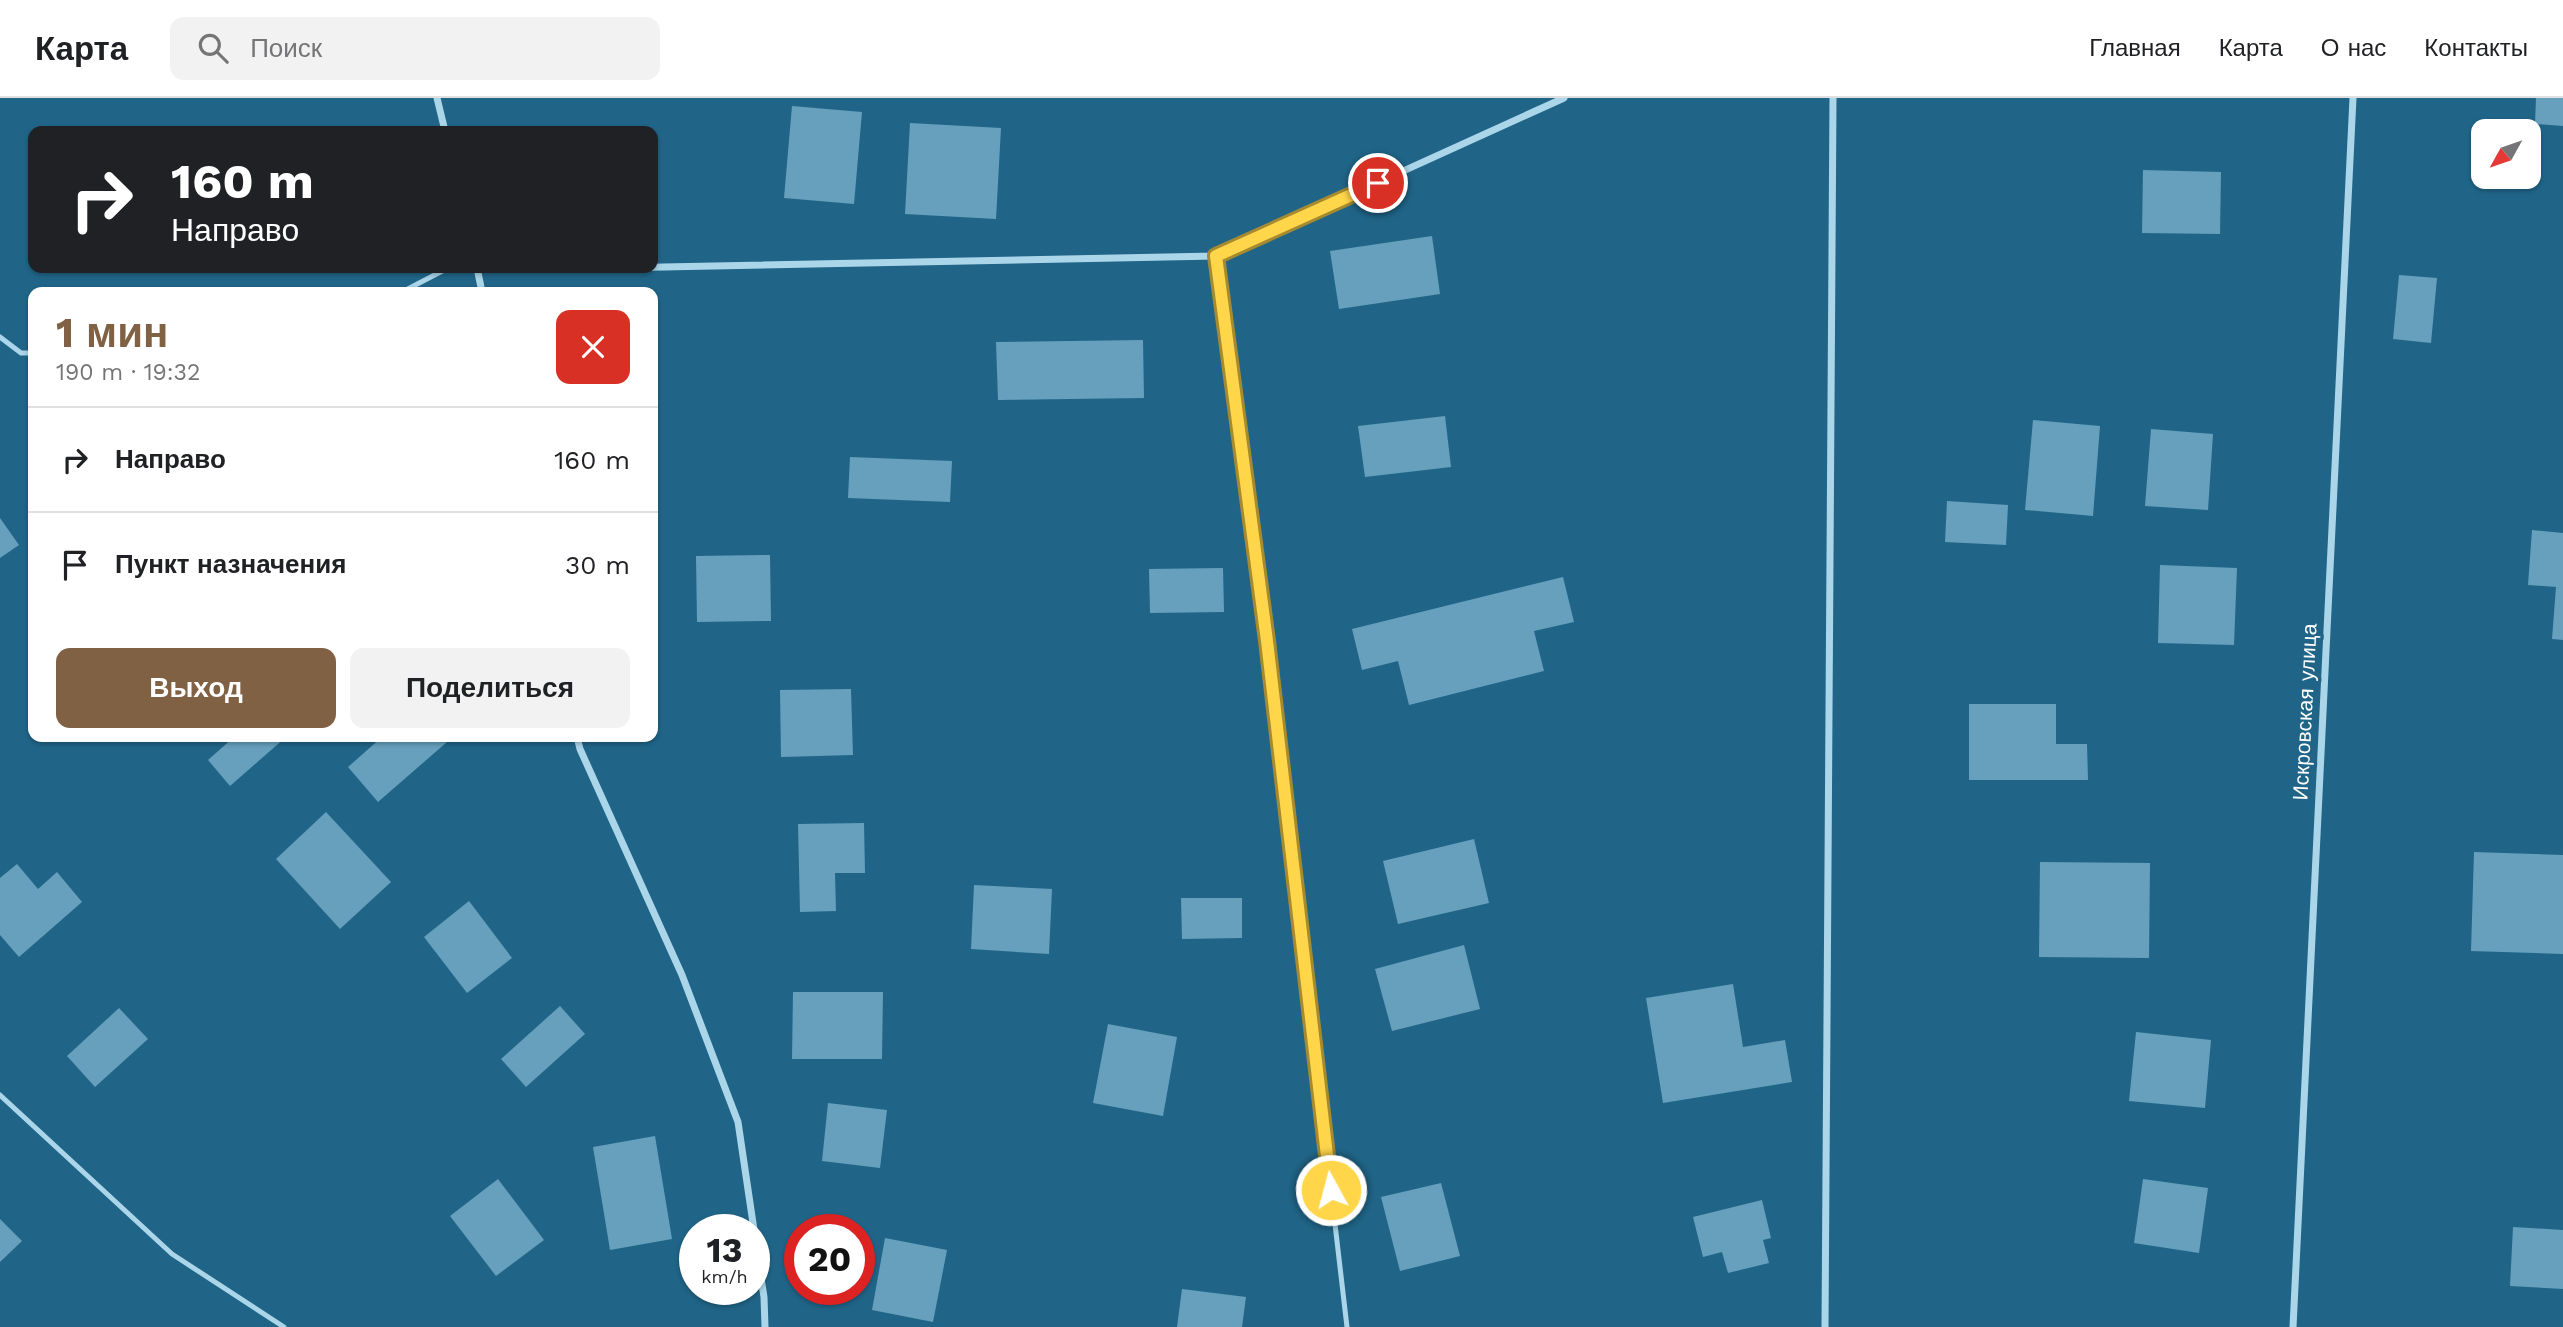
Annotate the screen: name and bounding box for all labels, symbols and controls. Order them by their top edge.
search box [170,17,660,80]
text: Карта [35,29,128,68]
icon: search [194,29,232,67]
text: Поиск [250,33,322,63]
text: Главная [2089,34,2181,62]
text: Карта [2219,34,2283,62]
text: О нас [2321,34,2386,62]
text: Контакты [2424,34,2528,62]
north arrow [2471,119,2541,189]
map controls [2471,119,2541,189]
text: 160 m [171,152,314,210]
pin [1348,153,1408,213]
icon: right [56,154,147,245]
icon: arrive [1359,164,1397,202]
text: Направо [171,211,299,249]
text: 1 мин [56,308,168,357]
button: close [556,310,630,384]
text: 190 m · 19:32 [56,359,200,386]
icon: right [56,441,94,479]
text: Направо [115,444,226,474]
text: 160 m [554,445,630,475]
icon: arrive [56,546,94,584]
text: Пункт назначения [115,549,346,579]
text: 30 m [565,550,630,580]
street label: Искровская улица [2287,623,2322,801]
button: Выход [56,648,336,728]
button: Поделиться [350,648,630,728]
position arrow [1294,1153,1368,1227]
speed limit sign: 20 [784,1214,875,1305]
text: 13 [707,1229,742,1271]
text: km/h [701,1266,748,1287]

